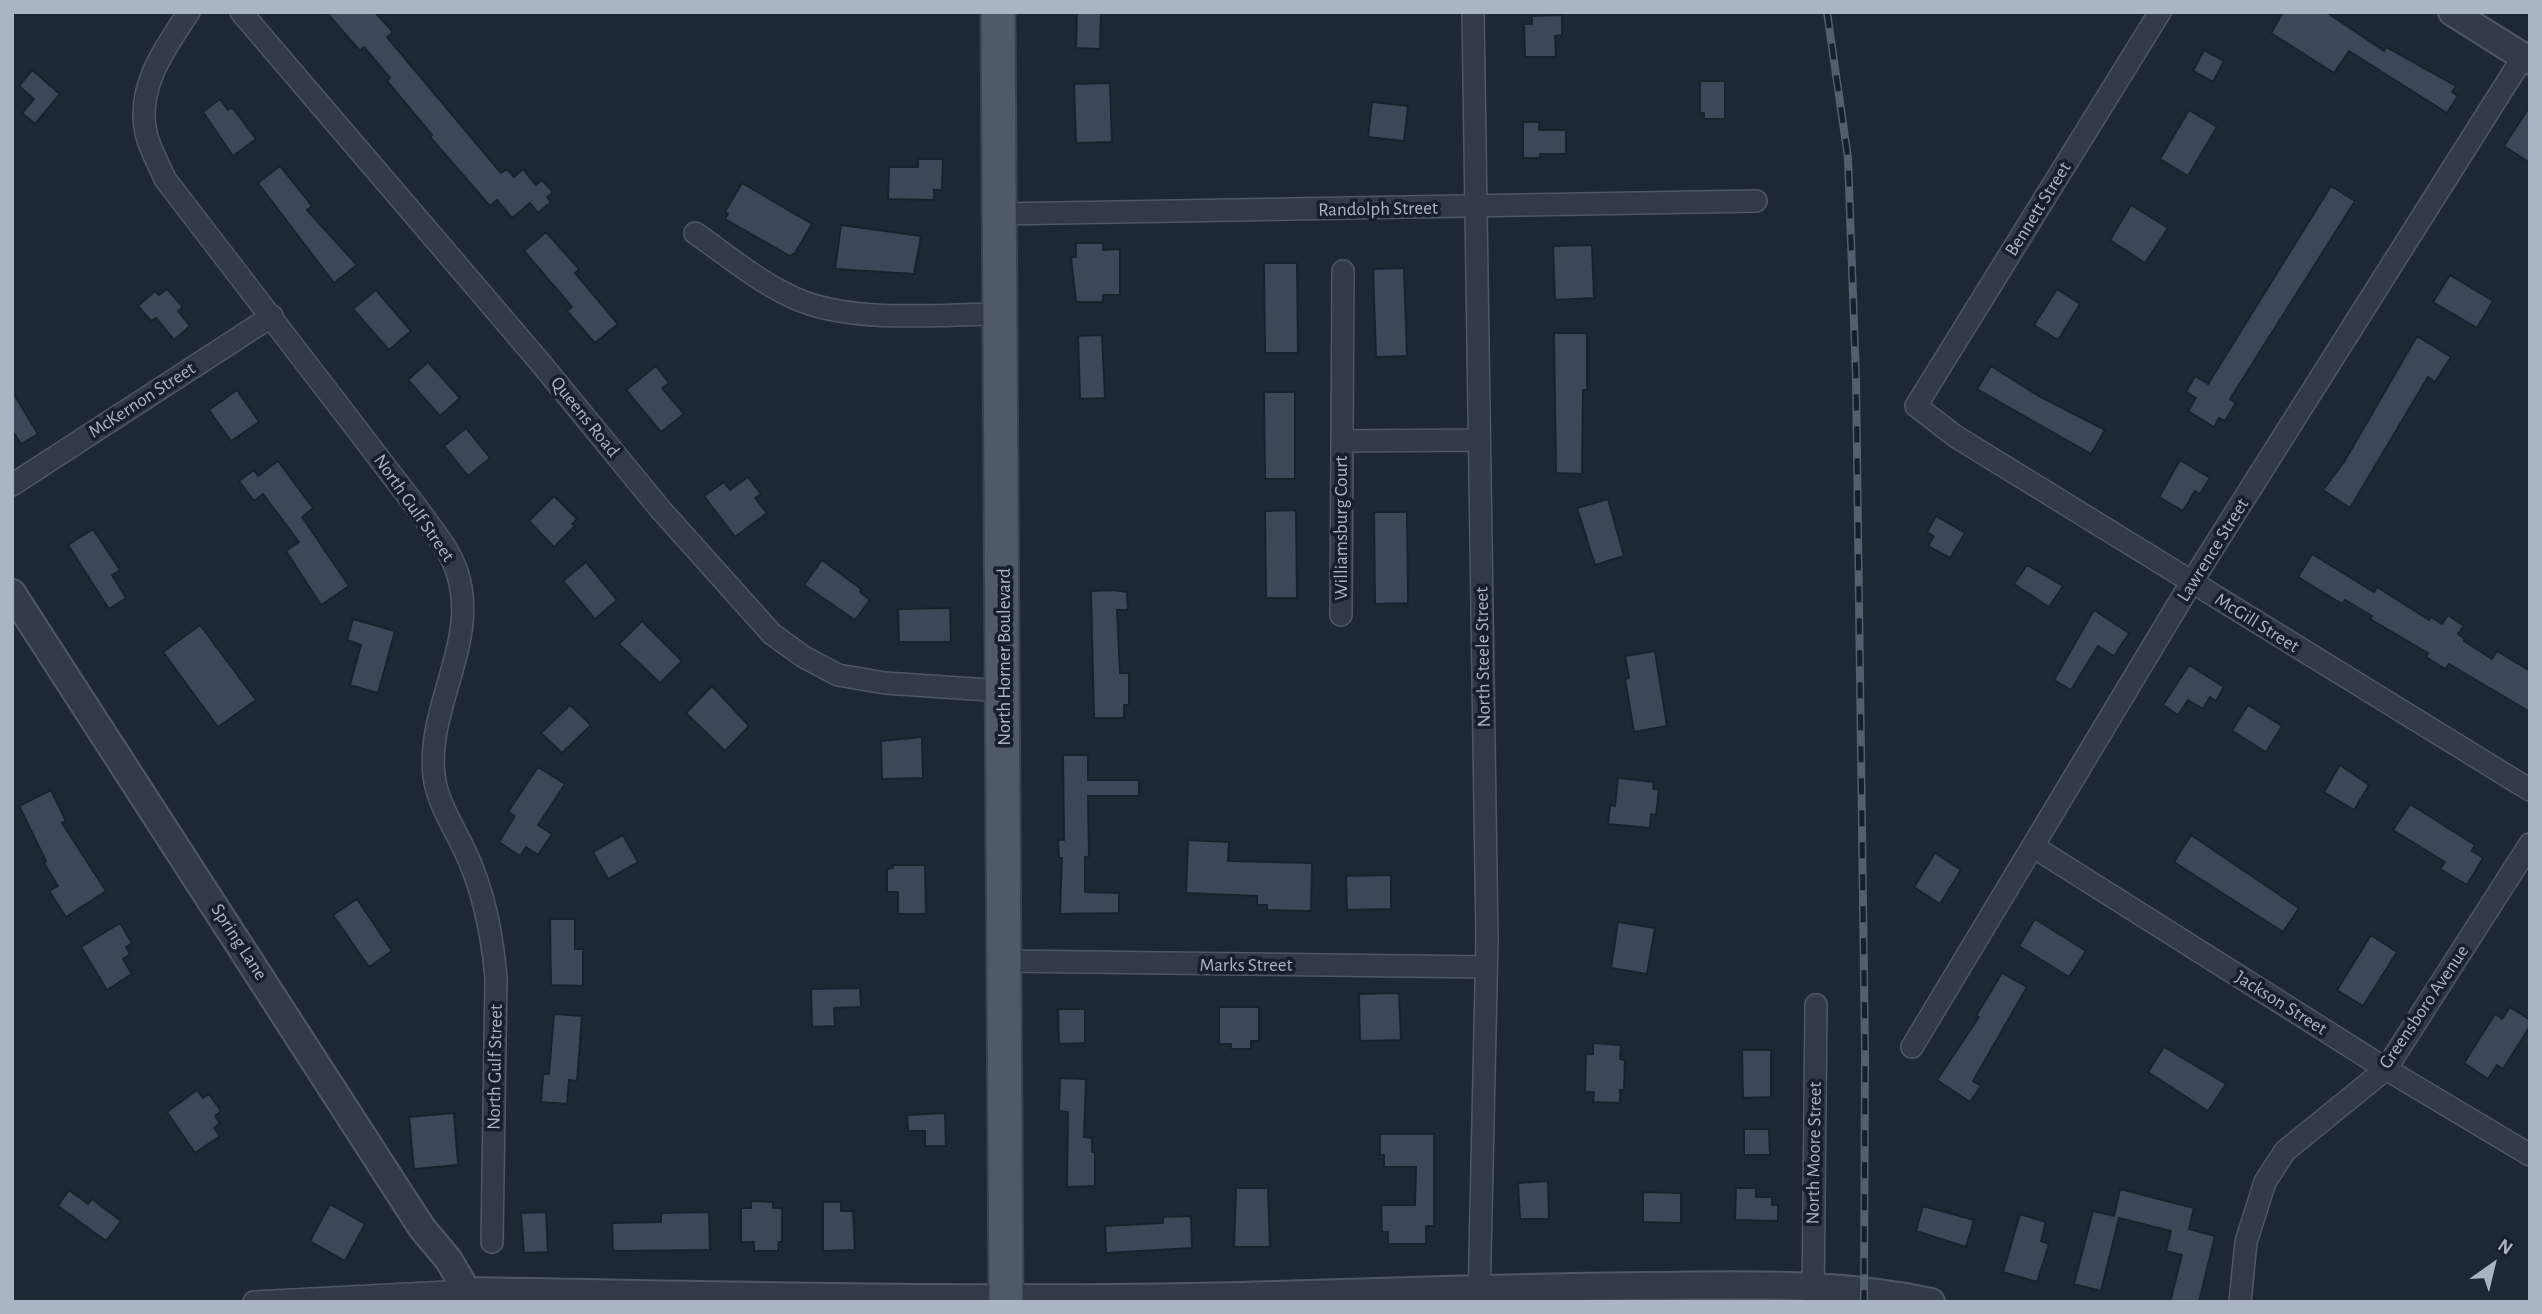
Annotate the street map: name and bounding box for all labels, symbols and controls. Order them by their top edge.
street label: Bennett Street [2000,158,2076,260]
street label: Randolph Street [1318,197,1438,221]
street label: McKernon Street [84,357,200,443]
street label: Queens Road [546,372,624,462]
street label: North Gulf Street [369,450,459,566]
street label: Williamsburg Court [1330,456,1352,600]
street label: Lawrence Street [2172,494,2254,606]
street label: North Horner Boulevard [993,568,1015,746]
street label: North Steele Street [1470,587,1496,727]
street label: McGill Street [2211,588,2303,658]
street label: Spring Lane [206,900,272,984]
street label: Greensboro Avenue [2374,941,2474,1073]
street label: Marks Street [1199,954,1293,976]
street label: Jackson Street [2231,966,2331,1040]
street label: North Gulf Street [483,1004,507,1130]
street label: North Moore Street [1801,1081,1827,1225]
north arrow [2458,1230,2528,1300]
text: N [2494,1236,2516,1259]

